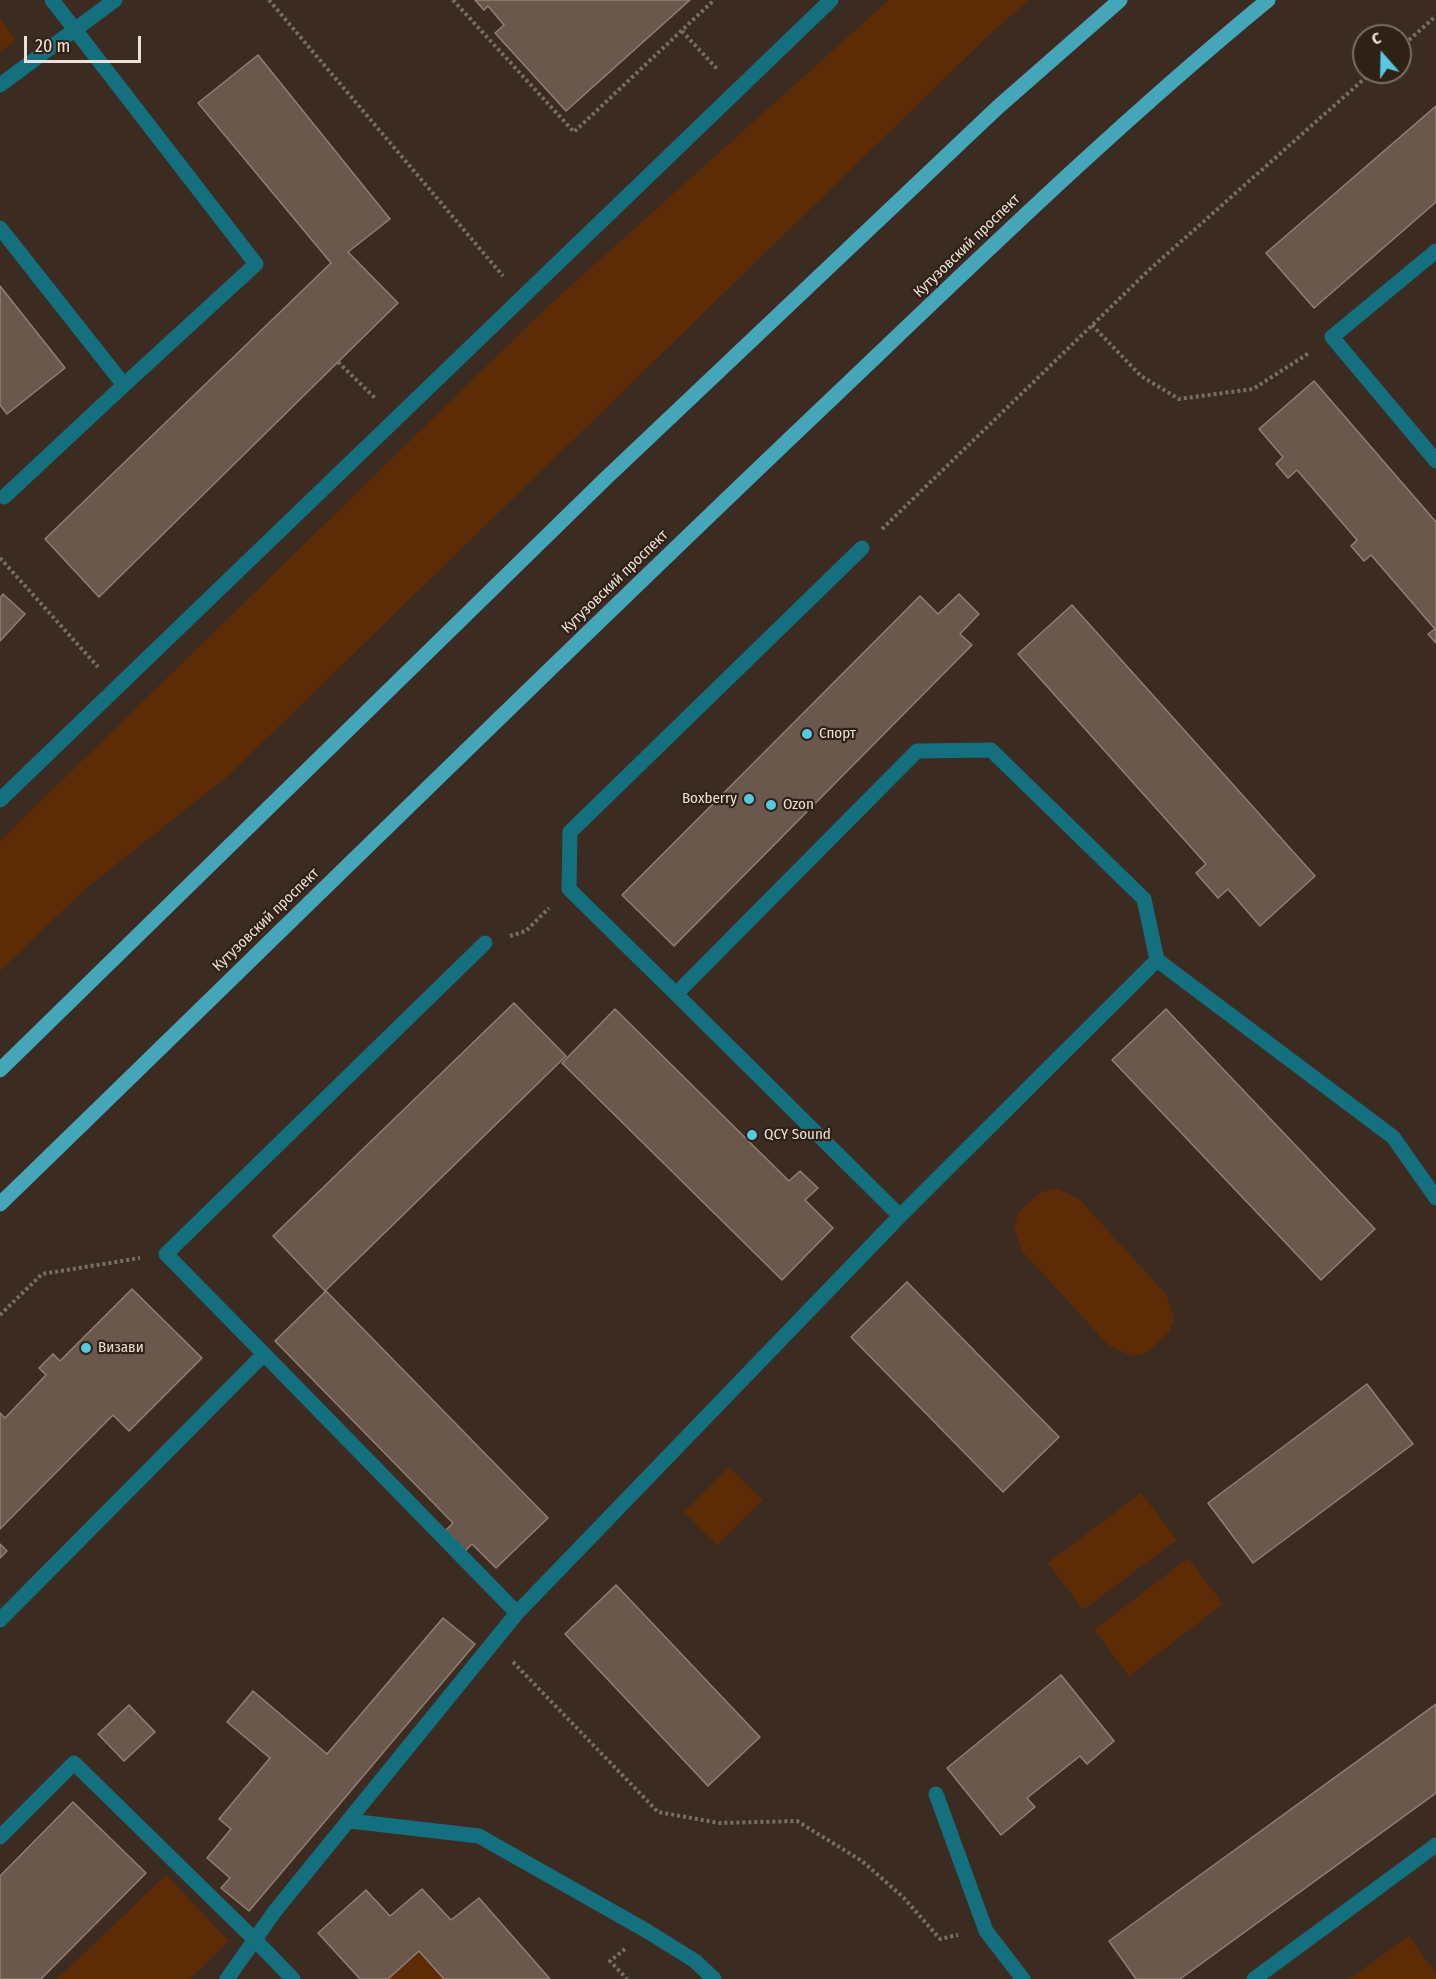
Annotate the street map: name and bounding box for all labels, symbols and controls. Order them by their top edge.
scale bar [27,24,144,62]
north arrow [1352,24,1412,84]
text: С [1369,28,1384,49]
text: 20 m [35,35,70,57]
street label: Кутузовский проспект [910,191,1024,301]
street label: Кутузовский проспект [558,527,672,637]
place label: Спорт [819,725,856,743]
marker: Спорт [800,727,814,741]
place label: Boxberry [682,790,737,808]
marker: Boxberry [742,792,756,806]
place label: Ozon [783,796,814,814]
marker: Ozon [764,798,778,812]
street label: Кутузовский проспект [209,865,323,975]
place label: QCY Sound [764,1126,831,1144]
marker: QCY Sound [745,1128,759,1142]
place label: Визави [98,1339,144,1357]
marker: Визави [79,1341,93,1355]

